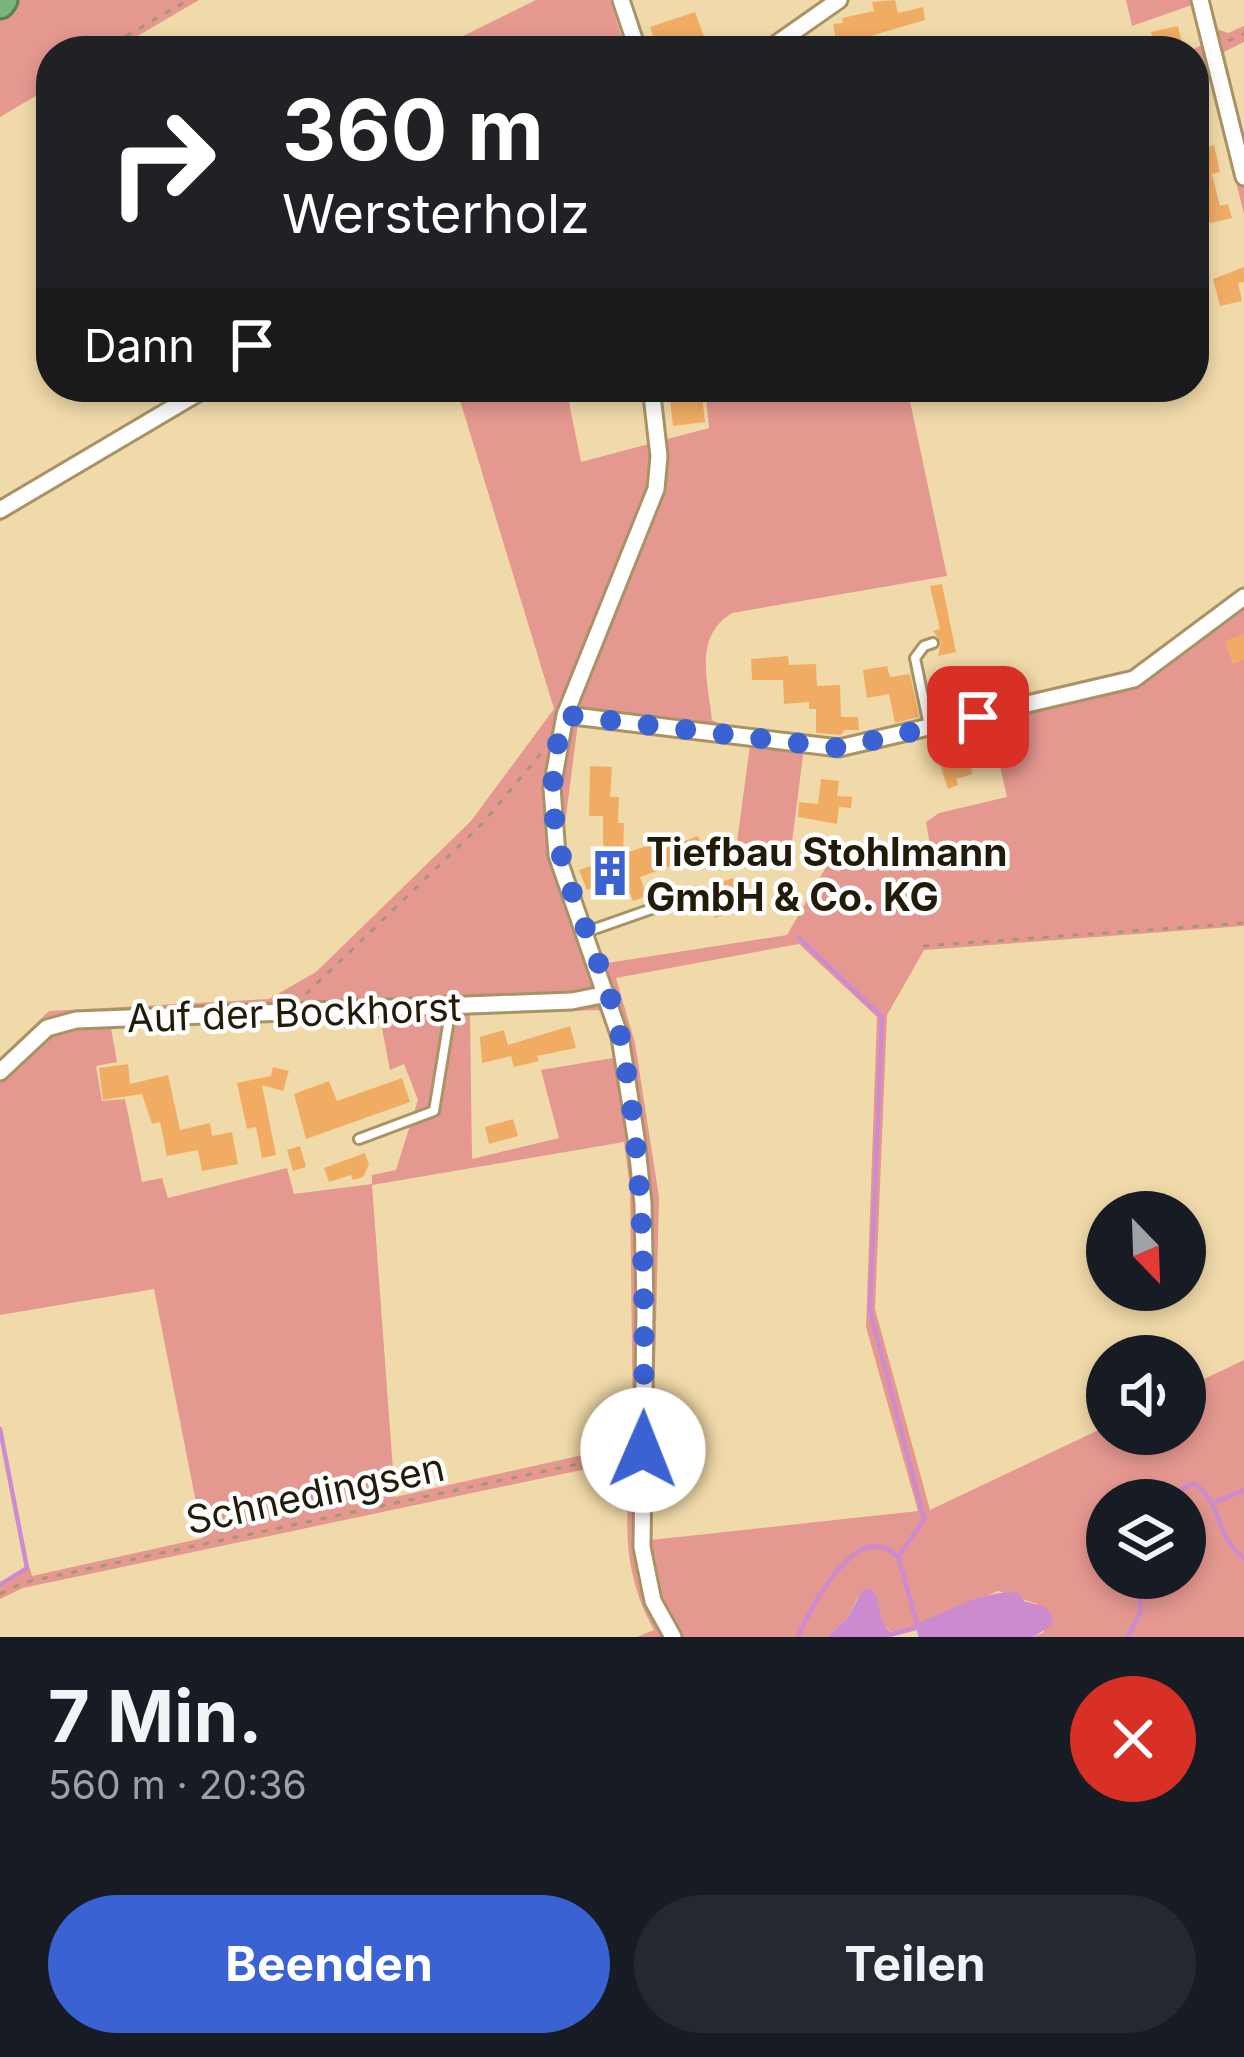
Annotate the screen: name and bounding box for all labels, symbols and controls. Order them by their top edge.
text: 360 m [282,79,544,180]
icon: right [84,84,240,240]
text: Wersterholz [282,181,590,246]
icon: arrive [219,312,285,378]
text: Dann [84,318,195,373]
pin [927,666,1029,768]
icon: arrive [945,684,1011,750]
place label: Tiefbau Stohlmann GmbH & Co. KG [646,828,1007,920]
building icon: Tiefbau Stohlmann GmbH & Co. KG [585,848,635,898]
street label: Auf der Bockhorst [126,983,462,1041]
north arrow [1086,1191,1206,1311]
map controls [1086,1191,1206,1599]
button: sound [1086,1335,1206,1455]
position arrow [580,1387,706,1513]
street label: Schnedingsen [182,1443,448,1543]
button: layers [1086,1479,1206,1599]
text: 7 Min. [48,1672,262,1759]
button: close [1070,1676,1196,1802]
text: 560 m · 20:36 [48,1761,307,1808]
button: Beenden [48,1895,610,2033]
button: Teilen [634,1895,1196,2033]

